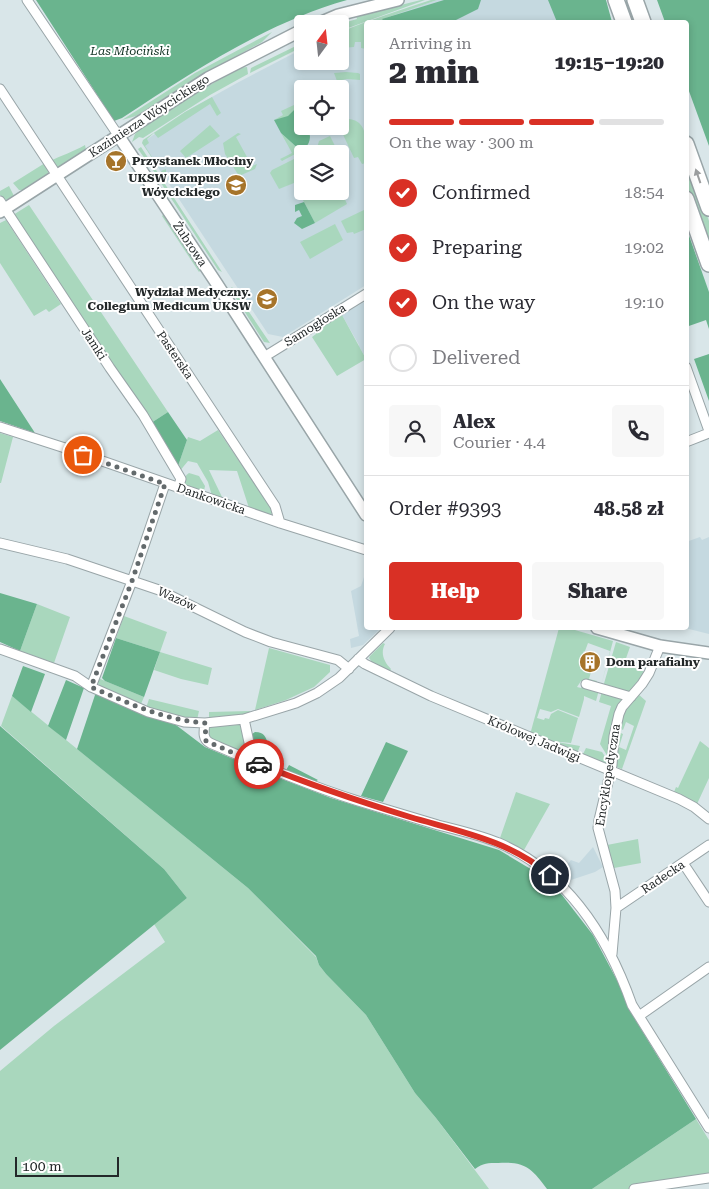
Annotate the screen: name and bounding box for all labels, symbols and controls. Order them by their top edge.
north arrow [294,15,349,70]
map controls [294,15,349,200]
text: Arriving in [389,34,472,53]
park label: Las Młociński [89,44,170,58]
text: 19:15–19:20 [555,51,664,74]
text: 2 min [389,53,479,91]
street label: Kazimierza Wóycickiego [86,72,212,160]
button: locate [294,80,349,135]
text: On the way · 300 m [389,133,534,152]
button: layers [294,145,349,200]
bar icon: Przystanek Młociny [104,149,128,173]
place label: Przystanek Młociny [132,154,254,168]
one-way arrow [694,168,702,183]
place label: UKSW Kampus Wóycickiego [128,171,220,199]
school or university icon: UKSW Kampus Wóycickiego [224,173,248,197]
icon: check [389,179,417,207]
text: Confirmed [432,181,530,204]
text: 18:54 [624,183,664,202]
street label: Żubrowa [170,219,210,269]
icon: check [389,234,417,262]
text: Preparing [432,236,522,259]
text: 19:02 [624,238,664,257]
place label: Wydział Medyczny. Collegium Medicum UKSW [88,285,252,313]
school or university icon: Wydział Medyczny. Collegium Medicum UKSW [255,287,279,311]
icon: check [389,289,417,317]
text: On the way [432,291,535,314]
text: 19:10 [624,293,664,312]
street label: Samogłoska [282,300,349,349]
street label: Jamki [79,325,110,363]
street label: Pasterska [154,328,196,382]
text: Delivered [432,346,520,369]
button: person [389,405,441,457]
button: phone [612,405,664,457]
text: Alex [453,410,495,433]
text: Courier · 4.4 [453,433,546,452]
pin [62,434,104,476]
icon: bag [69,441,97,469]
street label: Dankowicka [175,481,248,517]
text: Order #9393 [389,497,501,520]
text: 48.58 zł [594,497,664,520]
button: Help [389,562,522,620]
button: Share [532,562,664,620]
street label: Wazów [155,584,199,614]
building icon: Dom parafialny [578,650,602,674]
place label: Dom parafialny [606,655,701,669]
street label: Królowej Jadwigi [485,713,583,765]
street label: Encyklopedyczna [593,722,623,827]
courier [234,739,284,789]
icon: car [245,750,273,778]
pin [529,854,571,896]
street label: Radecka [639,857,688,897]
icon: home [536,861,564,889]
scale bar [15,1154,119,1177]
text: 100 m [22,1158,62,1174]

